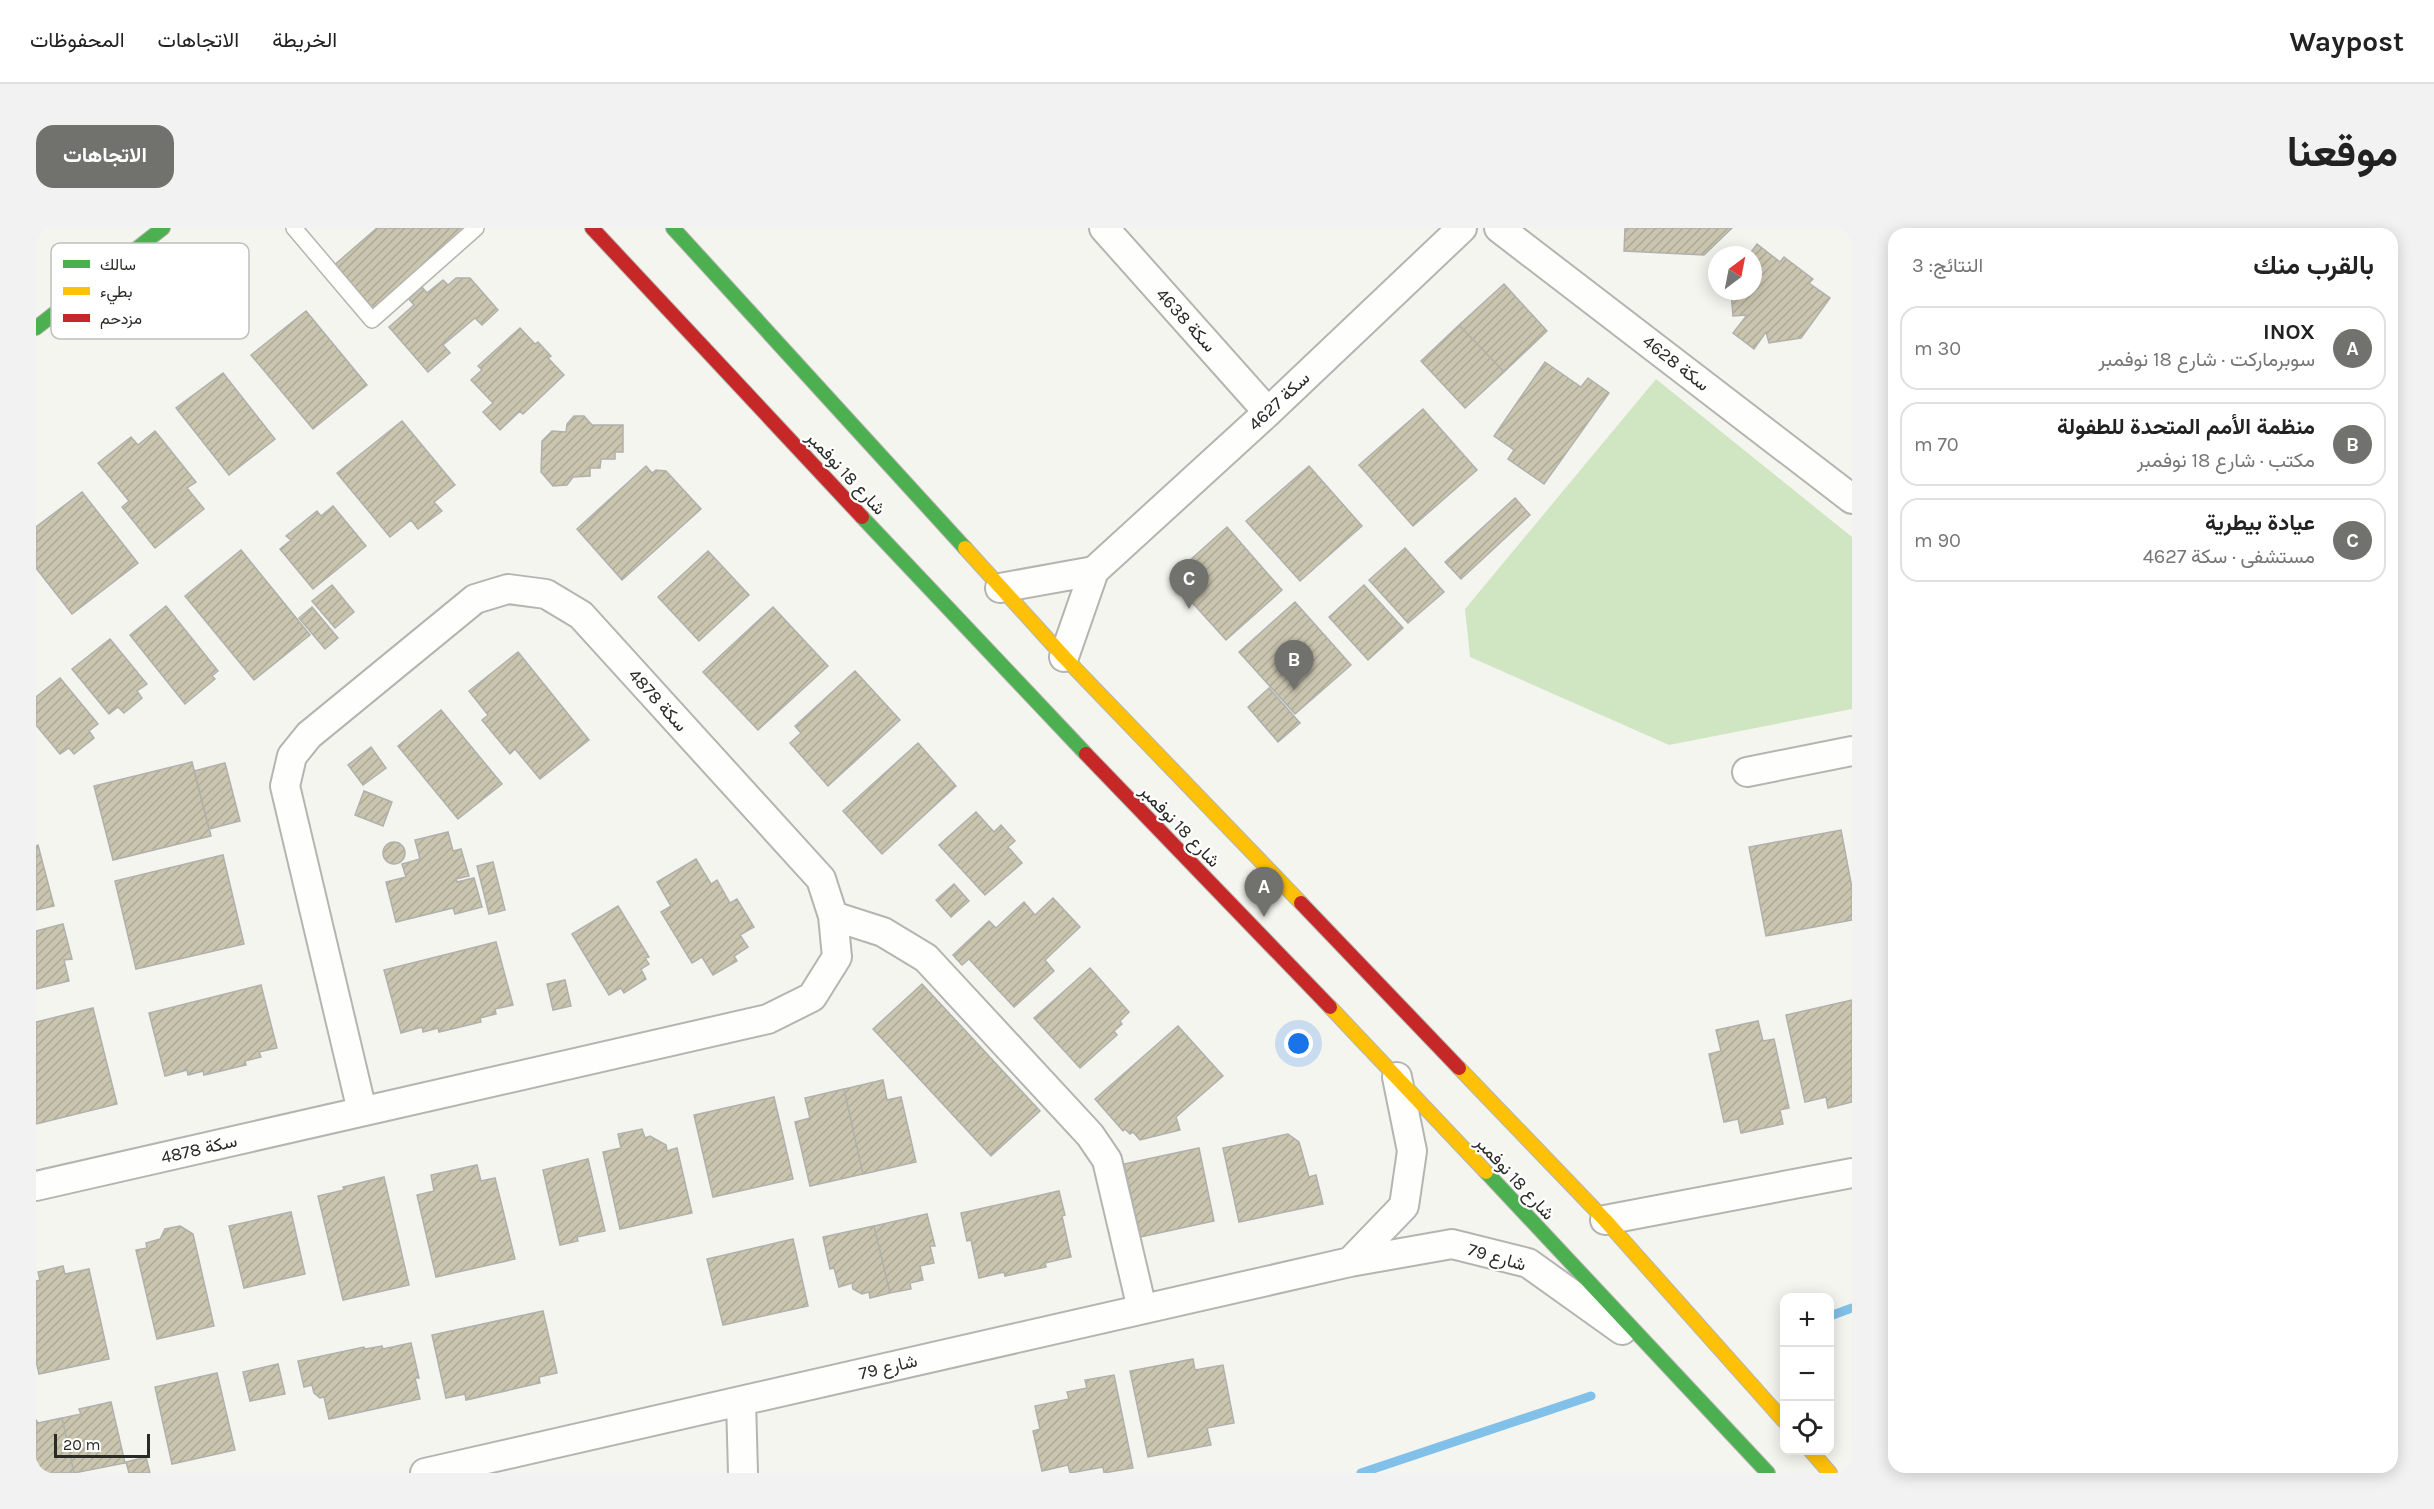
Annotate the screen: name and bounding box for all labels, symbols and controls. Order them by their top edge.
text: Waypost [2289,25,2404,58]
text: المحفوظات [30,28,125,52]
text: الاتجاهات [158,28,239,52]
text: الخريطة [272,28,337,52]
button: الاتجاهات [36,125,174,188]
text: موقعنا [2287,127,2398,177]
legend [51,243,249,339]
north arrow [1708,246,1762,300]
text: بالقرب منك [2253,250,2374,281]
text: النتائج: 3 [1912,254,1983,277]
text: سالك [100,255,136,274]
text: بطيء [100,282,132,305]
street label: سكة 4638 [1151,283,1221,357]
text: مزدحم [100,309,142,329]
text: INOX [2263,319,2315,345]
street label: سكة 4628 [1638,330,1714,396]
text: 30 m [1914,337,1961,360]
text: A [2346,337,2359,360]
text: سوبرماركت · شارع 18 نوفمبر [2098,348,2315,371]
street label: سكة 4627 [1244,367,1314,435]
text: منظمة الأمم المتحدة للطفولة [2057,414,2315,440]
street label: شارع 18 نوفمبر [800,426,890,520]
text: 70 m [1914,433,1959,456]
text: B [2346,433,2359,456]
text: مكتب · شارع 18 نوفمبر [2137,449,2315,472]
text: عيادة بيطرية [2205,510,2315,536]
text: 90 m [1914,529,1961,552]
text: C [2346,529,2359,552]
text: مستشفى · سكة 4627 [2143,545,2315,568]
pin: C [1170,560,1208,609]
pin: B [1274,640,1314,690]
street label: سكة 4878 [624,664,692,736]
street label: شارع 18 نوفمبر [1134,779,1225,873]
pin: A [1244,868,1284,917]
your location [1284,1029,1313,1058]
street label: سكة 4878 [159,1130,239,1168]
street label: شارع 18 نوفمبر [1469,1131,1559,1225]
street label: 79 شارع [1465,1238,1529,1277]
map controls [1780,1293,1834,1455]
button: + [1780,1293,1834,1347]
button: − [1780,1347,1834,1401]
street label: 79 شارع [857,1350,920,1385]
button: locate [1780,1401,1834,1455]
scale bar [54,1431,150,1458]
text: 20 m [63,1435,101,1454]

